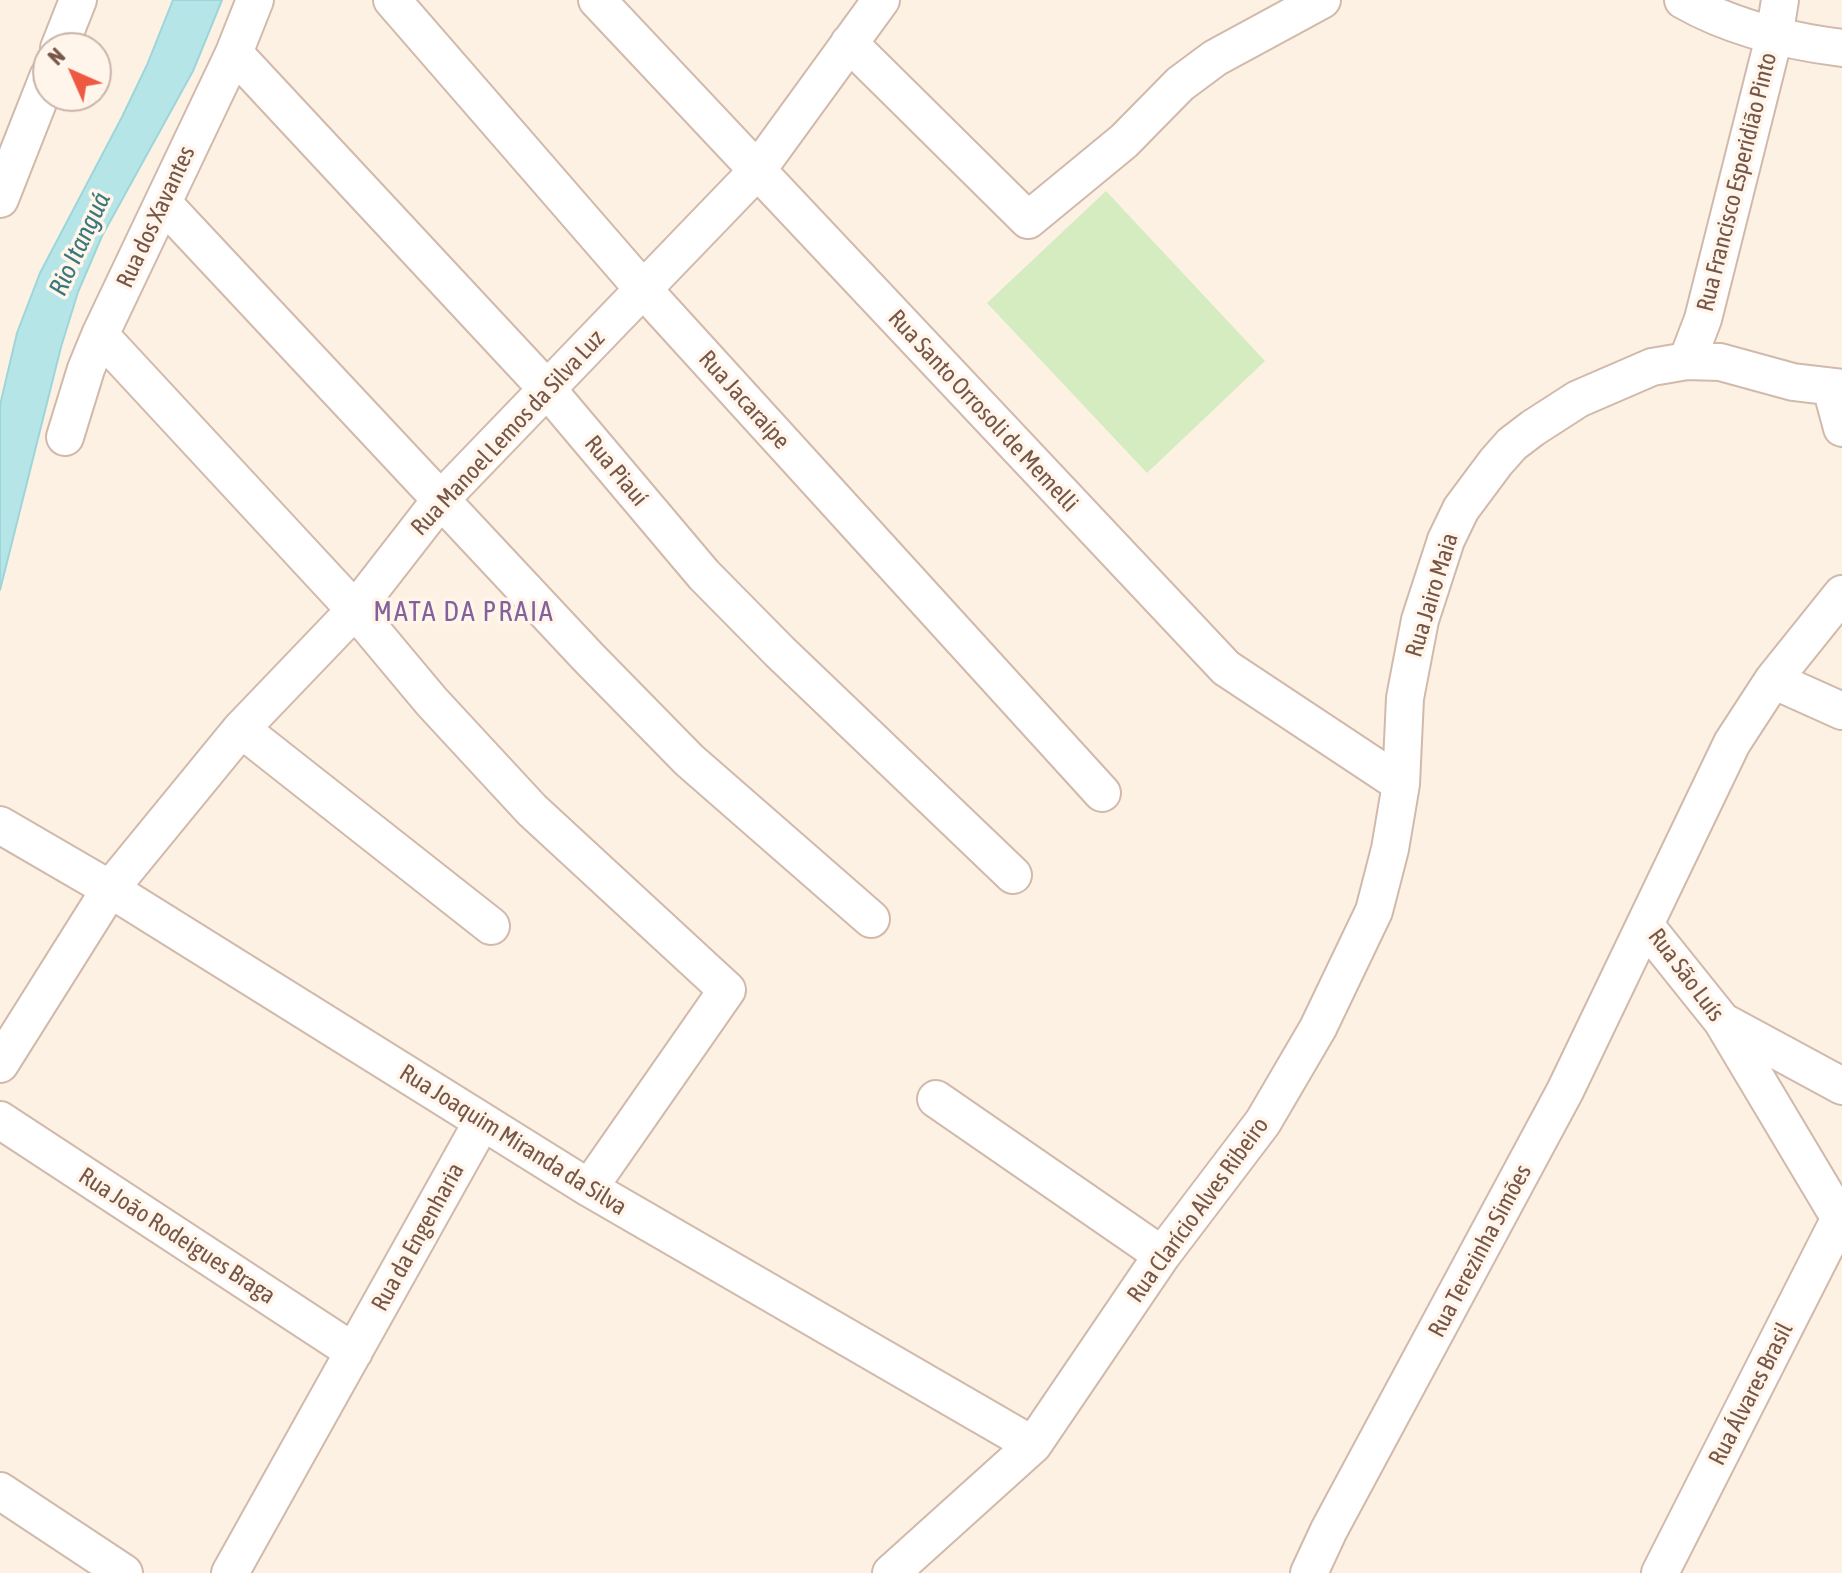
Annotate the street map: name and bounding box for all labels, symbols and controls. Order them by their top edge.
north arrow [32,32,112,112]
text: N [43,43,70,70]
street label: Rua Francisco Esperidião Pinto [1691,50,1783,314]
street label: Rua dos Xavantes [111,142,201,292]
water label: Rio Itanguá [43,187,117,301]
street label: Rua Santo Orrosoli de Memelli [882,304,1084,518]
street label: Rua Manoel Lemos da Silva Luz [405,324,611,542]
street label: Rua Jacaraípe [692,345,796,455]
street label: Rua Piauí [578,430,654,512]
street label: Rua Jairo Maia [1400,530,1464,660]
district label: MATA DA PRAIA [373,595,555,629]
street label: Rua São Luís [1642,923,1730,1027]
street label: Rua Joaquim Miranda da Silva [394,1058,632,1222]
street label: Rua Clarício Alves Ribeiro [1121,1112,1275,1308]
street label: Rua da Engenharia [365,1158,471,1316]
street label: Rua Terezinha Simões [1422,1160,1538,1342]
street label: Rua João Rodeigues Braga [73,1162,281,1310]
street label: Rua Álvares Brasil [1703,1318,1799,1470]

